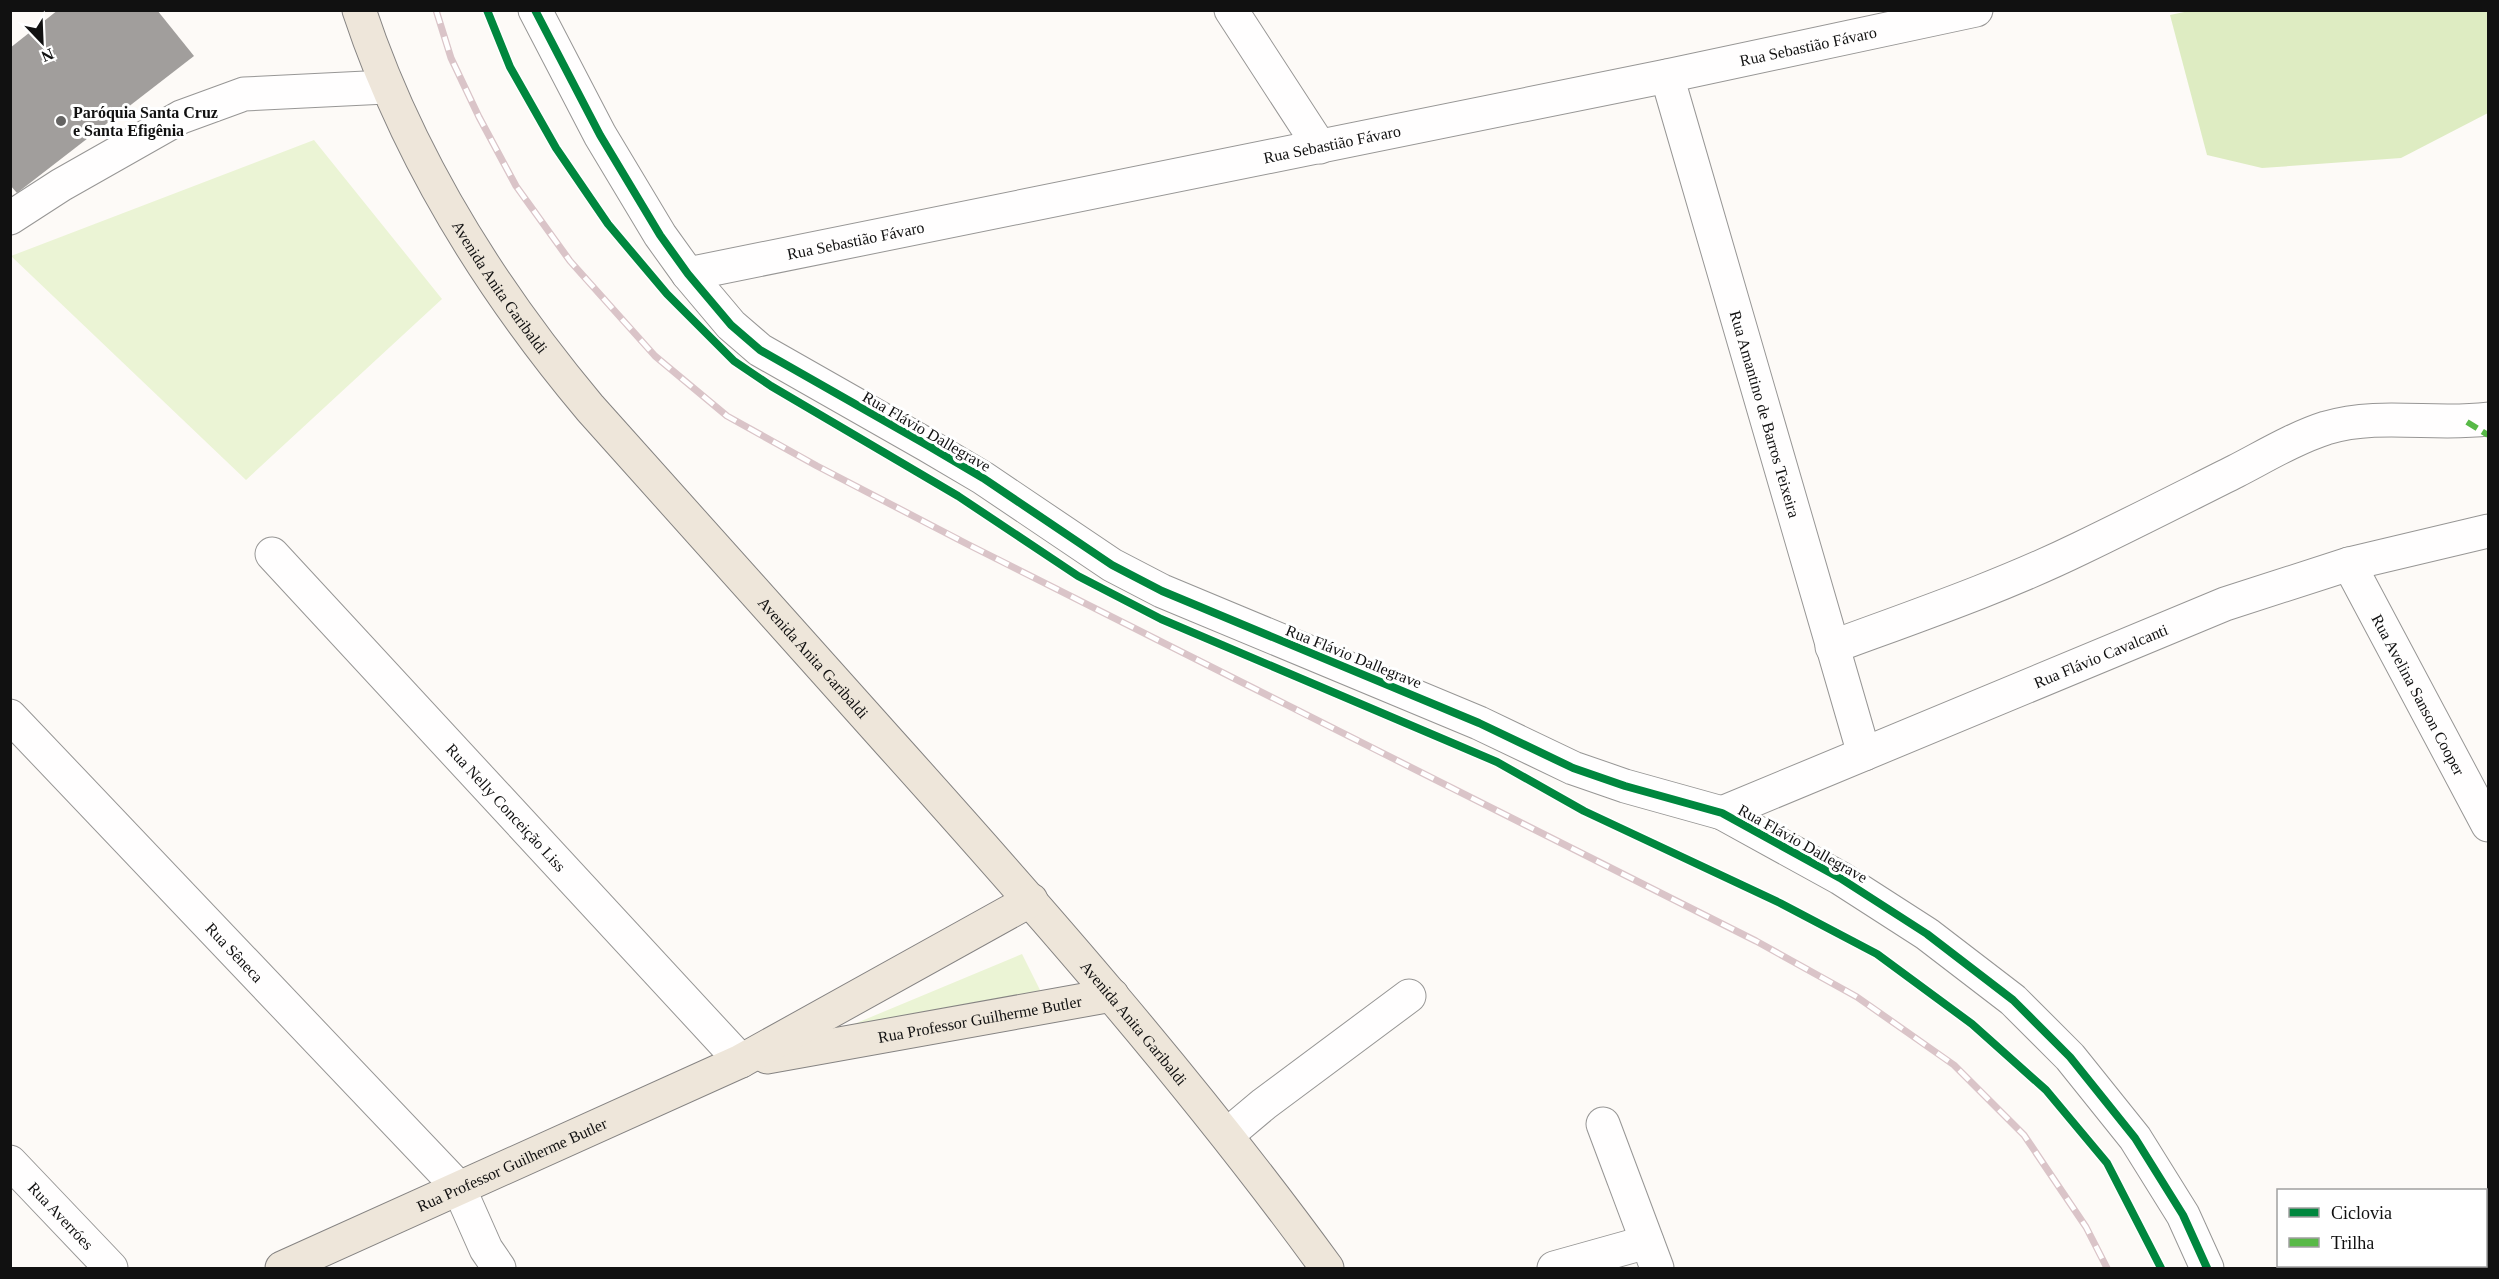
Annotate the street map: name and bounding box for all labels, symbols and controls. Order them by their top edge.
north arrow [12,12,72,72]
street label: Rua Sebastião Fávaro [1738,23,1878,69]
text: N [39,45,56,66]
place label: Paróquia Santa Cruz e Santa Efigênia [73,104,218,140]
marker: Paróquia Santa Cruz e Santa Efigênia [54,114,68,128]
street label: Rua Sebastião Fávaro [1262,122,1402,166]
street label: Avenida Anita Garibaldi [449,218,551,357]
street label: Rua Sebastião Fávaro [786,218,926,263]
street label: Rua Amantino de Barros Teixeira [1727,309,1803,520]
street label: Rua Flávio Dallegrave [859,388,994,476]
street label: Avenida Anita Garibaldi [755,594,872,722]
street label: Rua Avelina Sanson Cooper [2368,612,2468,779]
street label: Rua Flávio Dallegrave [1283,621,1424,692]
street label: Rua Flávio Cavalcanti [2031,621,2171,691]
street label: Rua Nelly Conceição Liss [443,740,569,875]
street label: Rua Flávio Dallegrave [1735,801,1870,887]
street label: Rua Sêneca [202,919,266,986]
street label: Avenida Anita Garibaldi [1077,958,1191,1089]
street label: Rua Professor Guilherme Butler [876,993,1084,1046]
street label: Rua Professor Guilherme Butler [414,1114,610,1215]
street label: Rua Averróes [25,1179,97,1253]
legend [2277,1189,2487,1267]
text: Ciclovia [2331,1203,2392,1223]
text: Trilha [2331,1233,2374,1253]

